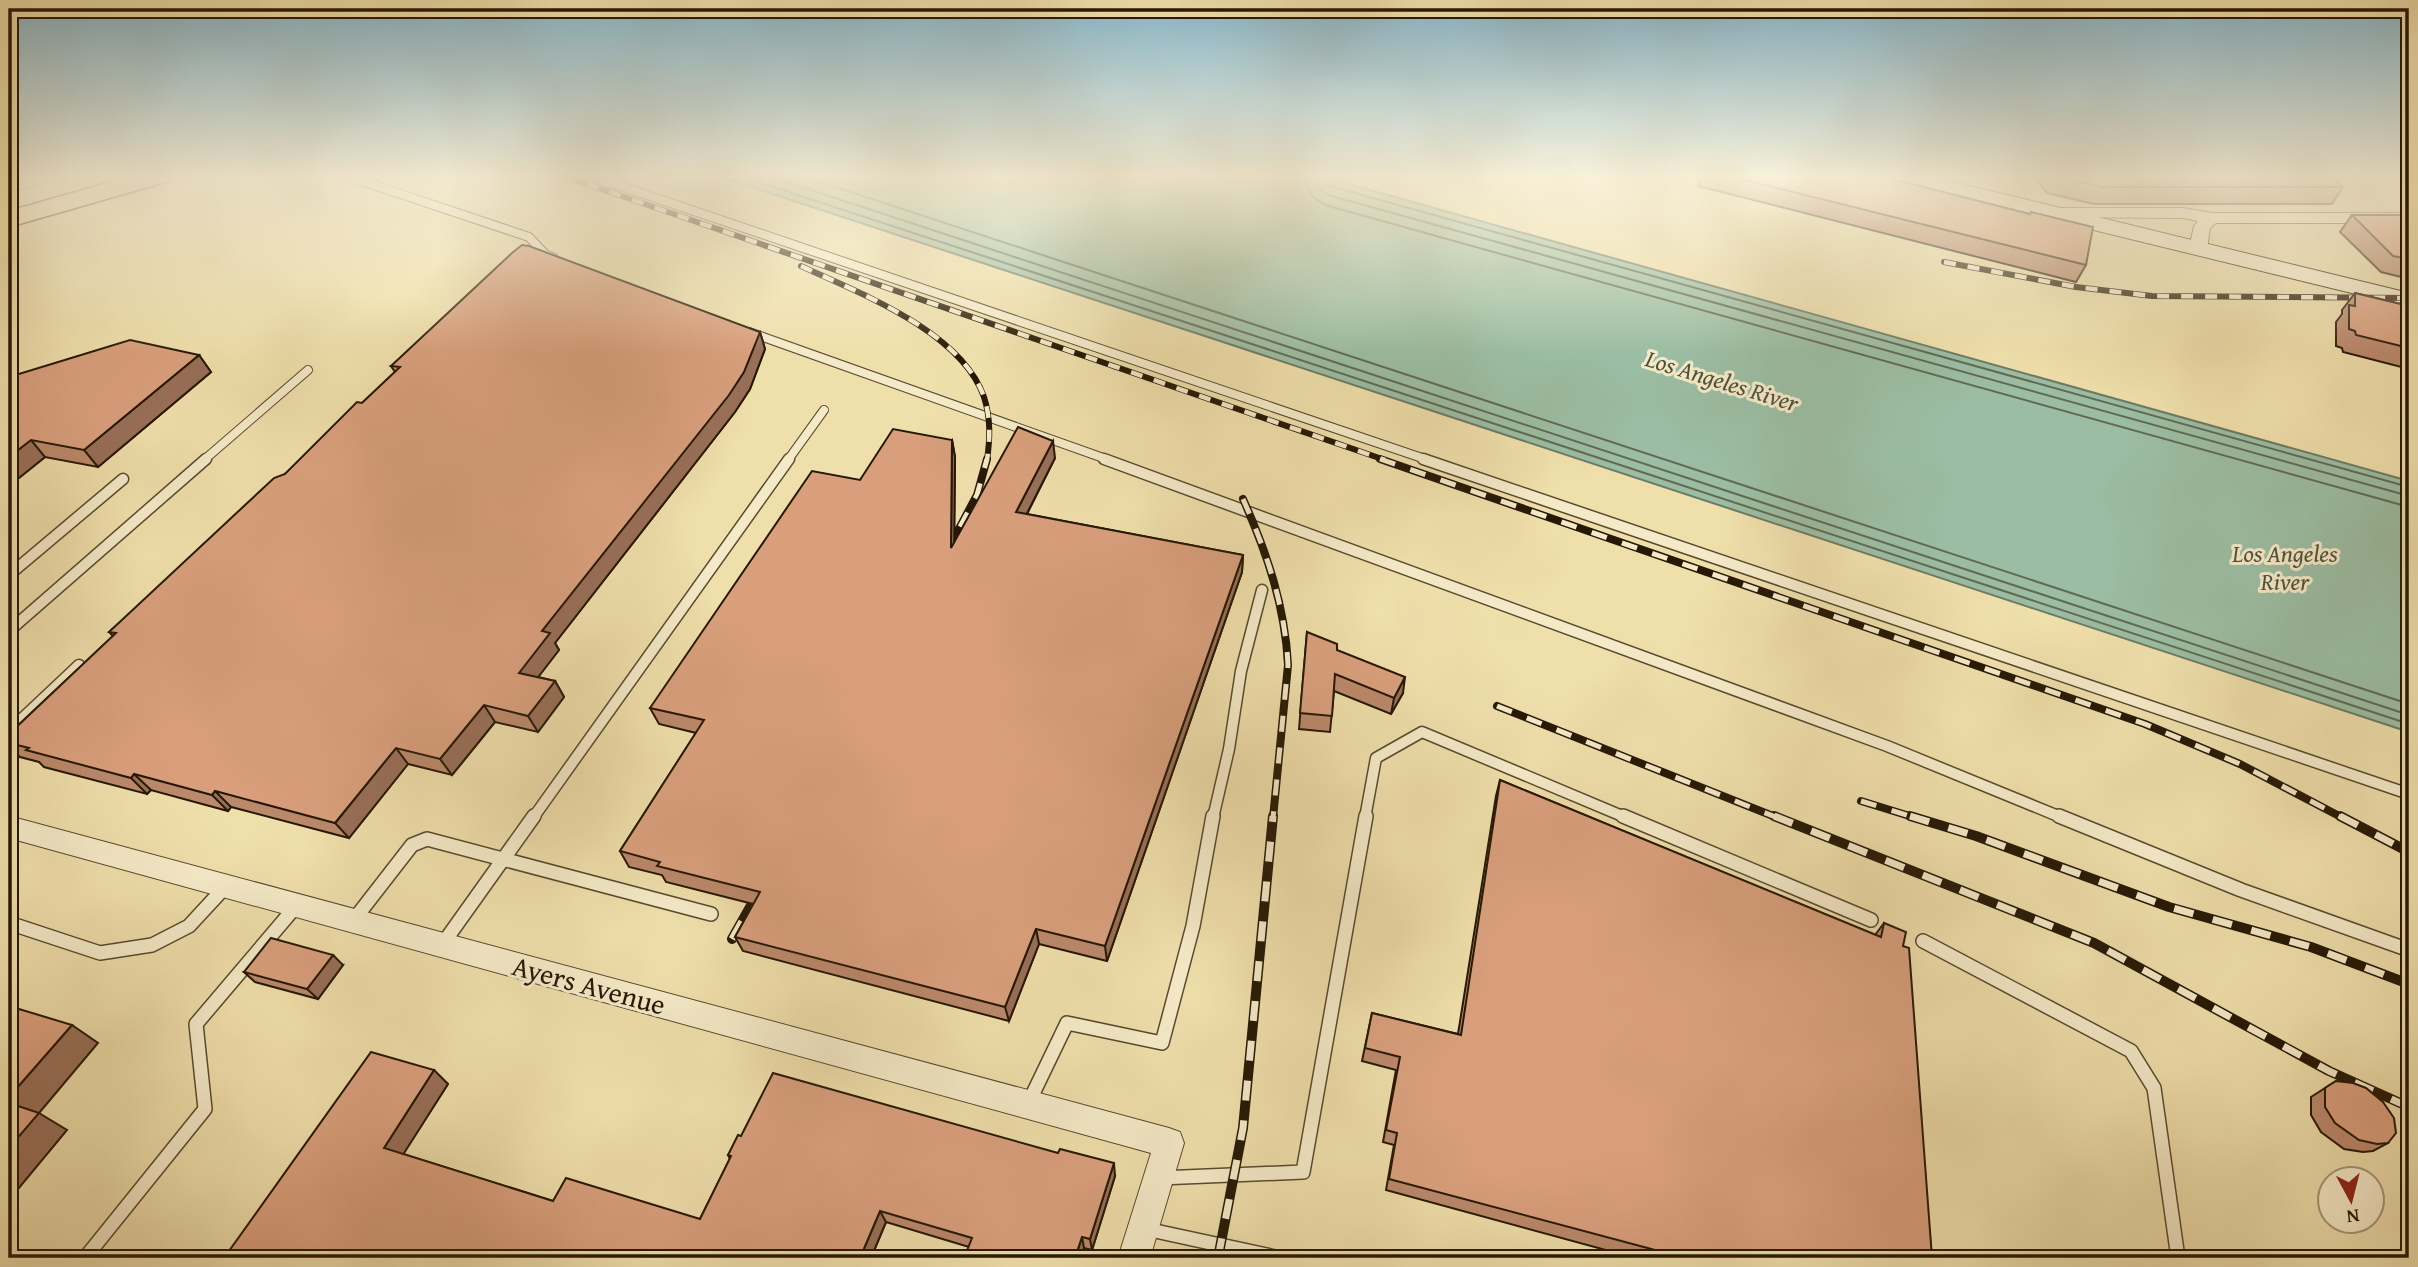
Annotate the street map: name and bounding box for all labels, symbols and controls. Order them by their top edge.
water label: Los Angeles River [1640,340,1804,421]
water label: Los Angeles River [2231,536,2338,599]
street label: Ayers Avenue [508,944,670,1025]
north arrow [2316,1166,2386,1236]
text: N [2345,1202,2361,1232]

